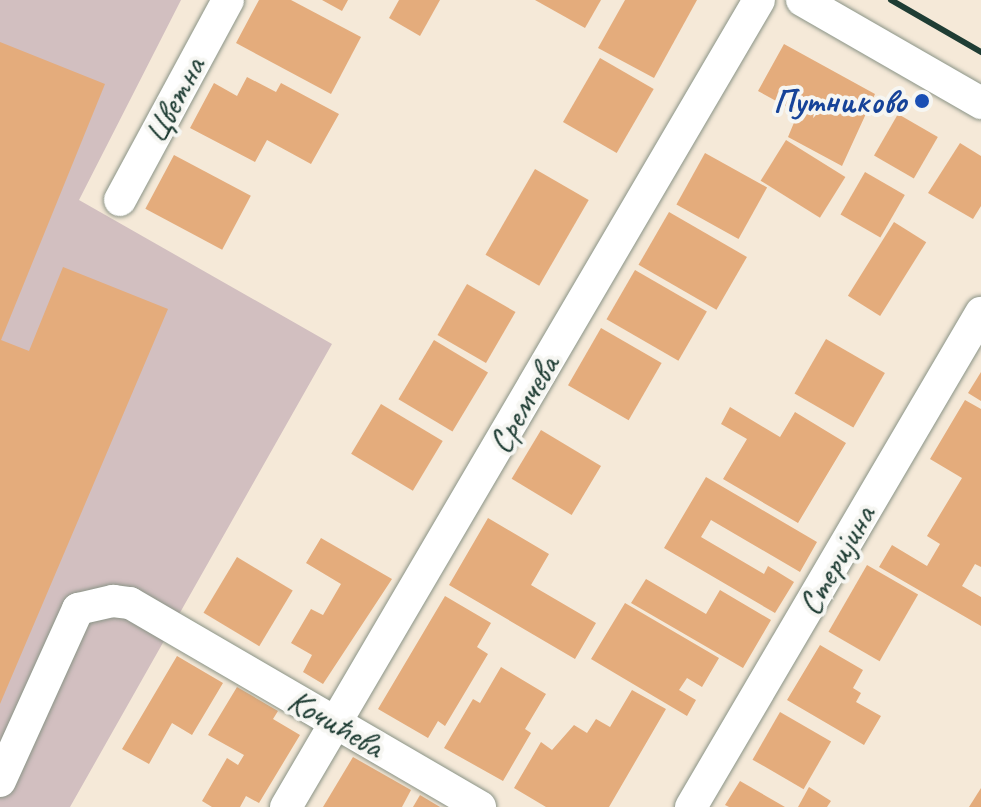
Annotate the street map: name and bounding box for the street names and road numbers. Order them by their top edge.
street label: Цветна [134,50,214,150]
street label: Сремчева [479,348,567,460]
street label: Стеријина [788,498,884,622]
street label: Кочићева [281,680,391,766]

